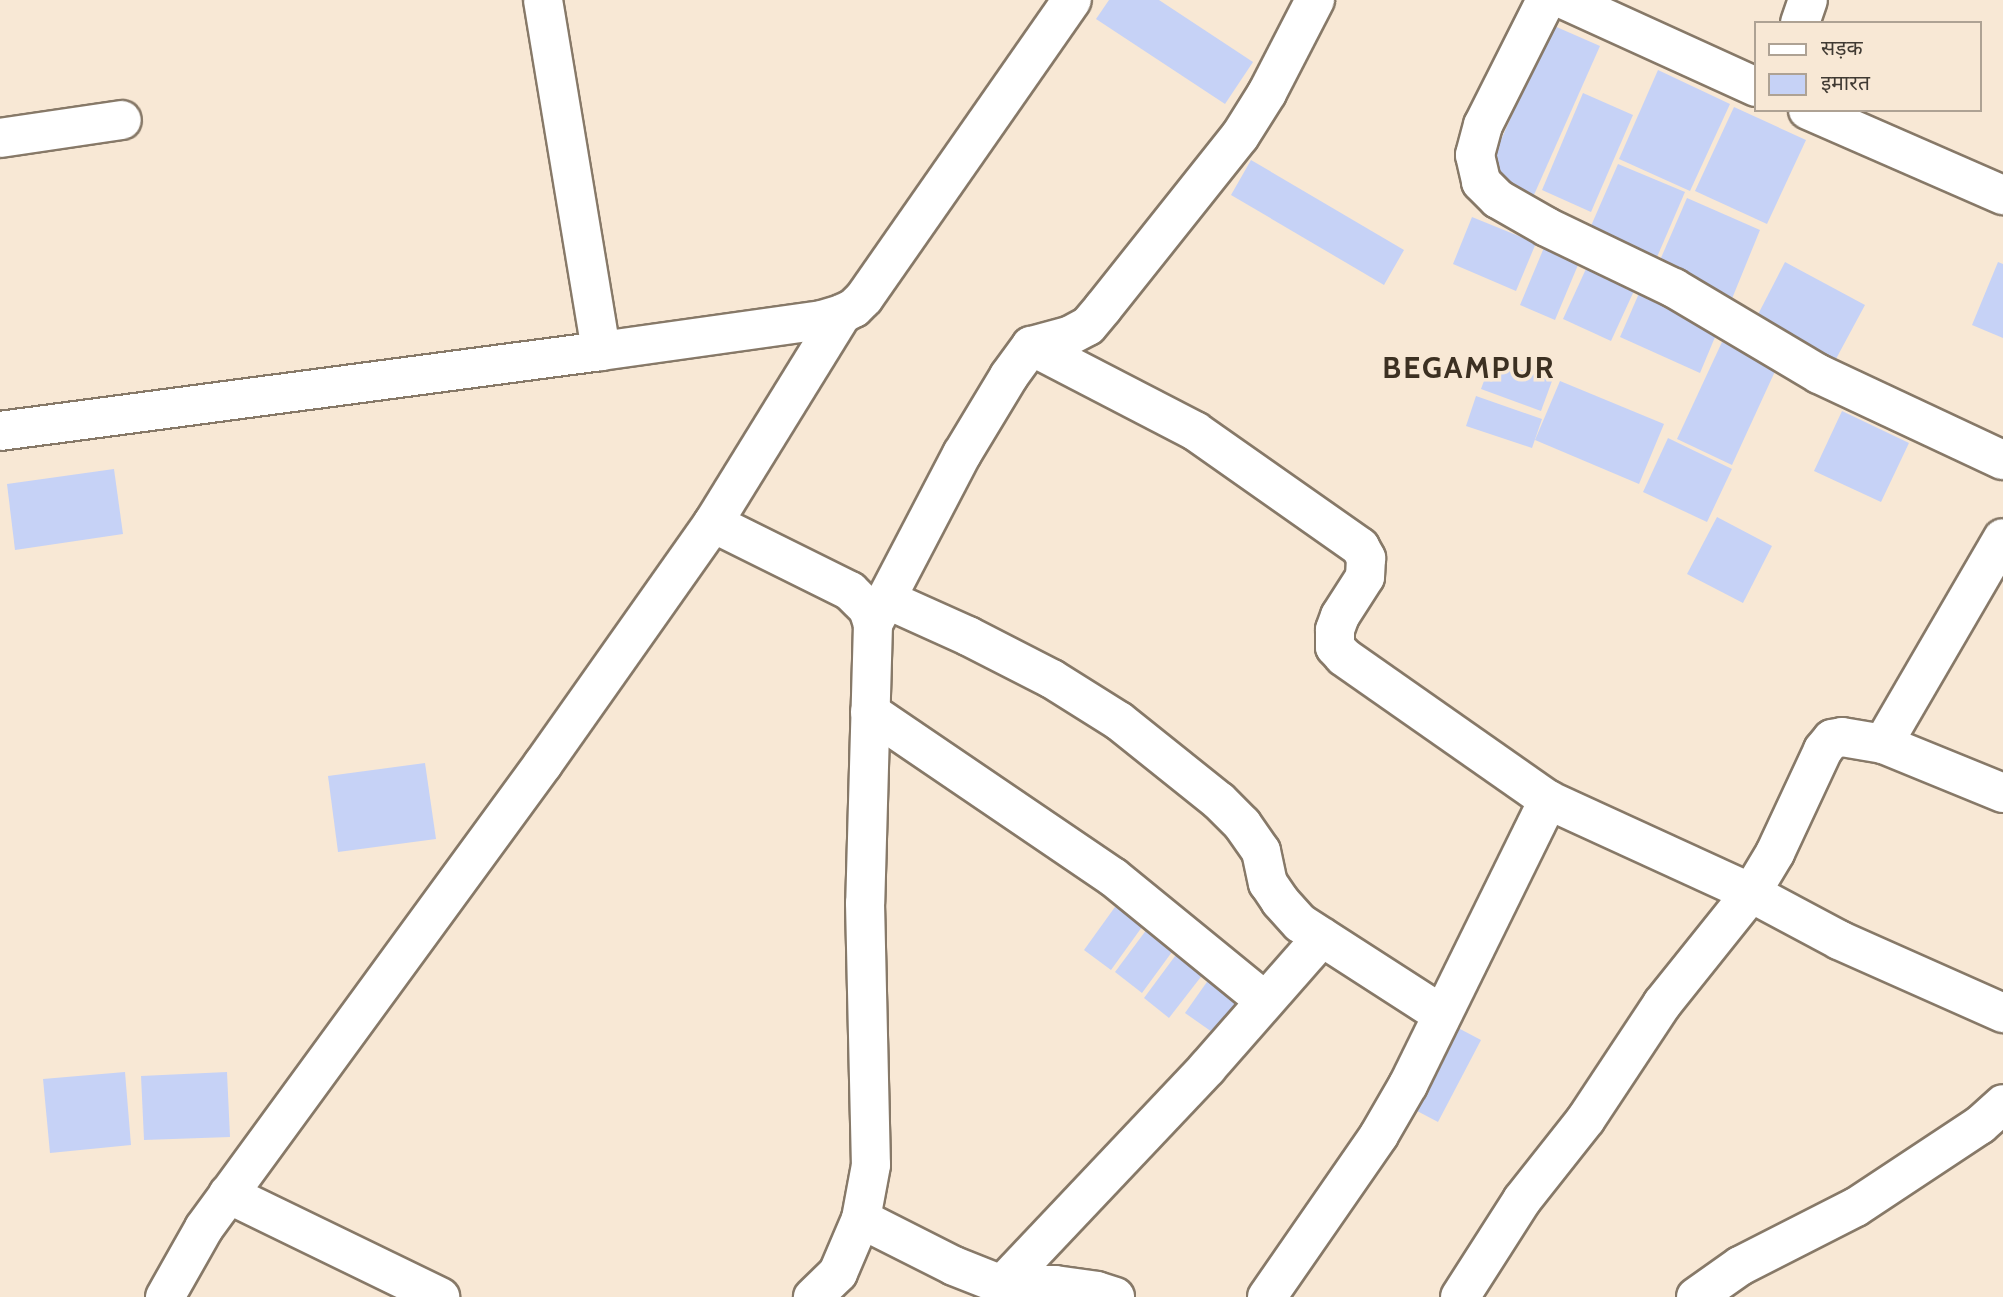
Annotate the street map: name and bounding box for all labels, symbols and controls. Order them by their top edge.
legend [1755,21,1982,112]
text: सड़क [1821,35,1863,60]
text: इमारत [1821,70,1870,95]
district label: BEGAMPUR [1383,350,1555,386]

